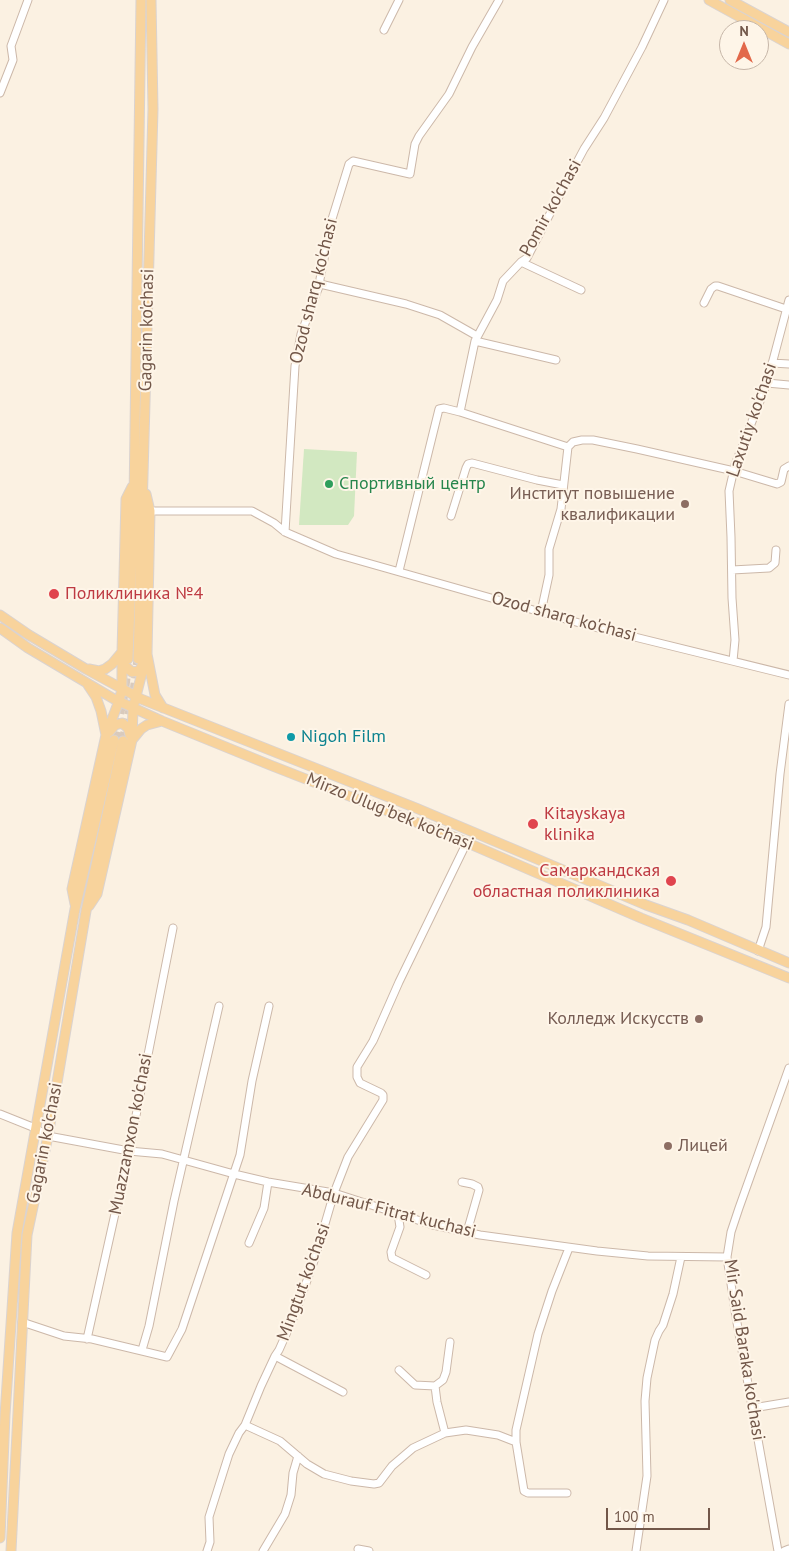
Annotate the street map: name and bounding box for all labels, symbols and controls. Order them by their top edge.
north arrow [719,20,769,70]
text: N [739,22,749,40]
street label: Pomir ko'chasi [515,156,587,260]
street label: Ozod sharq ko'chasi [285,216,343,366]
street label: Gagarin ko'chasi [135,269,159,391]
street label: Laxutiy ko'chasi [722,360,782,480]
place label: Спортивный центр [339,473,486,495]
marker: Спортивный центр [323,478,335,490]
place label: Институт повышение квалификации [509,483,675,526]
marker: Институт повышение квалификации [679,498,691,510]
place label: Поликлиника №4 [65,583,203,605]
marker: Поликлиника №4 [47,587,61,601]
street label: Ozod sharq ko'chasi [489,587,639,647]
place label: Nigoh Film [301,726,386,748]
marker: Nigoh Film [285,731,297,743]
street label: Mirzo Ulug'bek ko'chasi [303,769,477,855]
place label: Kitayskaya klinika [544,803,626,846]
marker: Kitayskaya klinika [526,817,540,831]
place label: Самаркандская областная поликлиника [473,860,660,902]
marker: Самаркандская областная поликлиника [664,874,678,888]
place label: Колледж Искусств [547,1008,689,1030]
marker: Колледж Искусств [693,1013,705,1025]
street label: Muazzamxon ko'chasi [105,1051,157,1217]
street label: Gagarin ko'chasi [23,1081,67,1205]
place label: Лицей [678,1135,728,1157]
marker: Лицей [662,1140,674,1152]
street label: Abdurauf Fitrat kuchasi [300,1179,478,1243]
street label: Mingtut ko'chasi [273,1220,335,1344]
street label: Mir Said Baraka ko'chasi [719,1258,769,1442]
scale bar [609,1498,713,1530]
text: 100 m [614,1507,655,1526]

